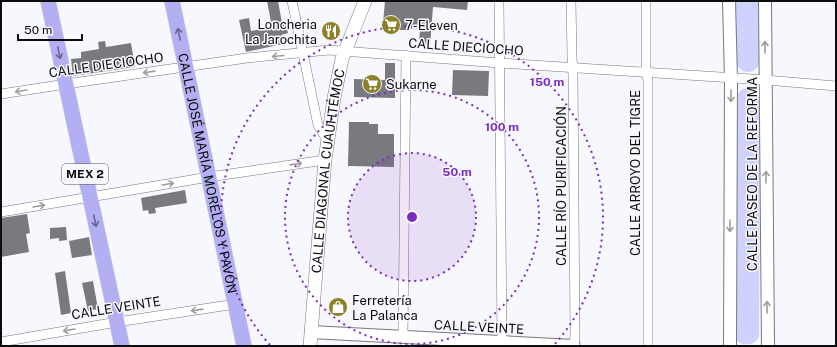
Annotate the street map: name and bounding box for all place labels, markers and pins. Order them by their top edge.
supermarket icon: 7-Eleven [380,14,402,36]
place label: Loncheria La Jarochita [245,17,317,47]
place label: 7-Eleven [405,18,458,33]
restaurant icon: Loncheria La Jarochita [320,20,342,42]
supermarket icon: Sukarne [361,73,383,95]
place label: Sukarne [386,77,437,92]
centre of rings [405,210,419,224]
place label: Ferretería La Palanca [352,293,418,323]
shop icon: Ferretería La Palanca [327,296,349,318]

